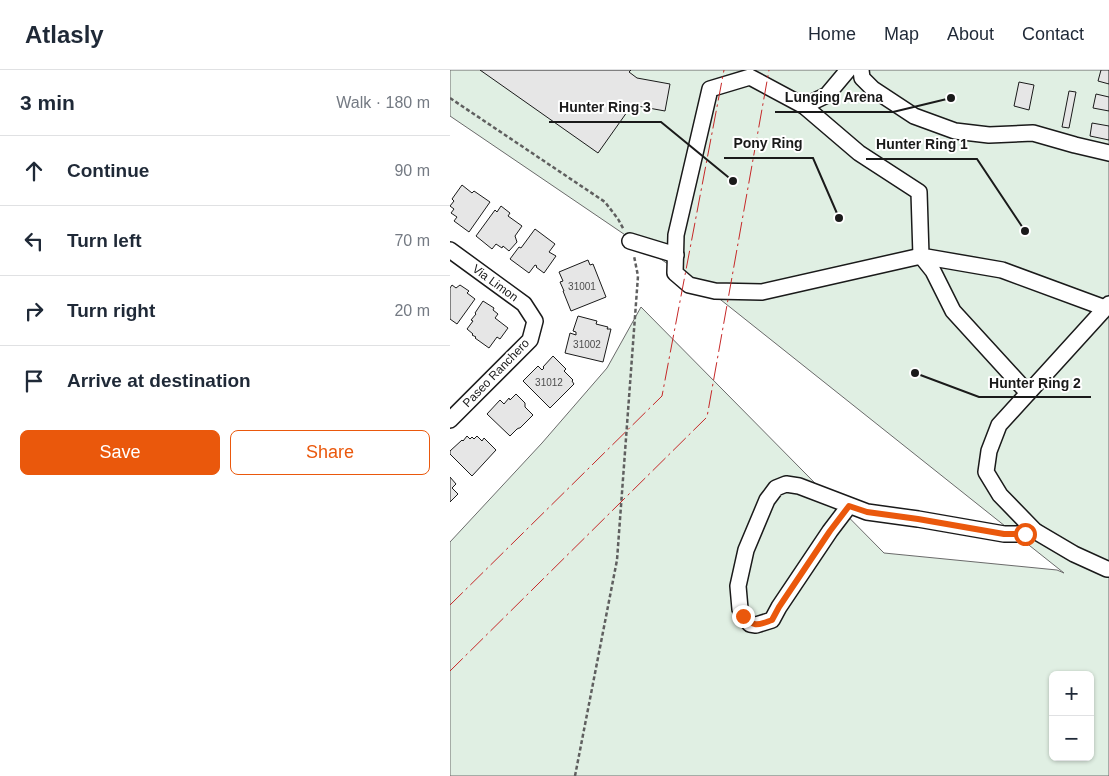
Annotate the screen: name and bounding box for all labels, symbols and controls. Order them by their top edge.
text: Atlasly [25,21,104,48]
text: Home [808,24,856,44]
text: Map [884,24,919,44]
text: About [947,24,994,44]
text: Contact [1022,24,1084,44]
callout: Lunging Arena [775,83,893,112]
text: Lunging Arena [785,89,883,105]
text: 3 min [20,91,75,114]
callout: Hunter Ring 3 [549,93,661,122]
text: Walk · 180 m [336,94,430,111]
text: Hunter Ring 3 [559,99,651,115]
callout: Pony Ring [724,129,813,158]
callout: Hunter Ring 1 [866,130,977,159]
text: Pony Ring [733,135,803,151]
text: Hunter Ring 1 [876,136,968,152]
icon: ahead [20,157,48,185]
text: Continue [67,160,149,181]
text: 90 m [394,162,430,179]
icon: left [20,227,48,255]
text: Turn left [67,230,142,251]
text: 70 m [394,232,430,249]
street label: Via Limon [470,262,521,304]
house number: 31001 [568,281,596,292]
icon: right [20,297,48,325]
text: Turn right [67,300,155,321]
text: 20 m [394,302,430,319]
street label: Paseo Ranchero [460,336,532,410]
house number: 31002 [573,339,601,350]
icon: arrive [20,367,48,395]
callout: Hunter Ring 2 [979,368,1091,397]
text: Arrive at destination [67,370,251,391]
text: Hunter Ring 2 [989,375,1081,391]
house number: 31012 [535,377,563,388]
button: Save [20,430,220,475]
button: Share [230,430,430,475]
route start [1014,523,1037,546]
route end [732,605,755,628]
map controls [1049,671,1094,761]
button: + [1049,671,1094,716]
button: − [1049,716,1094,761]

